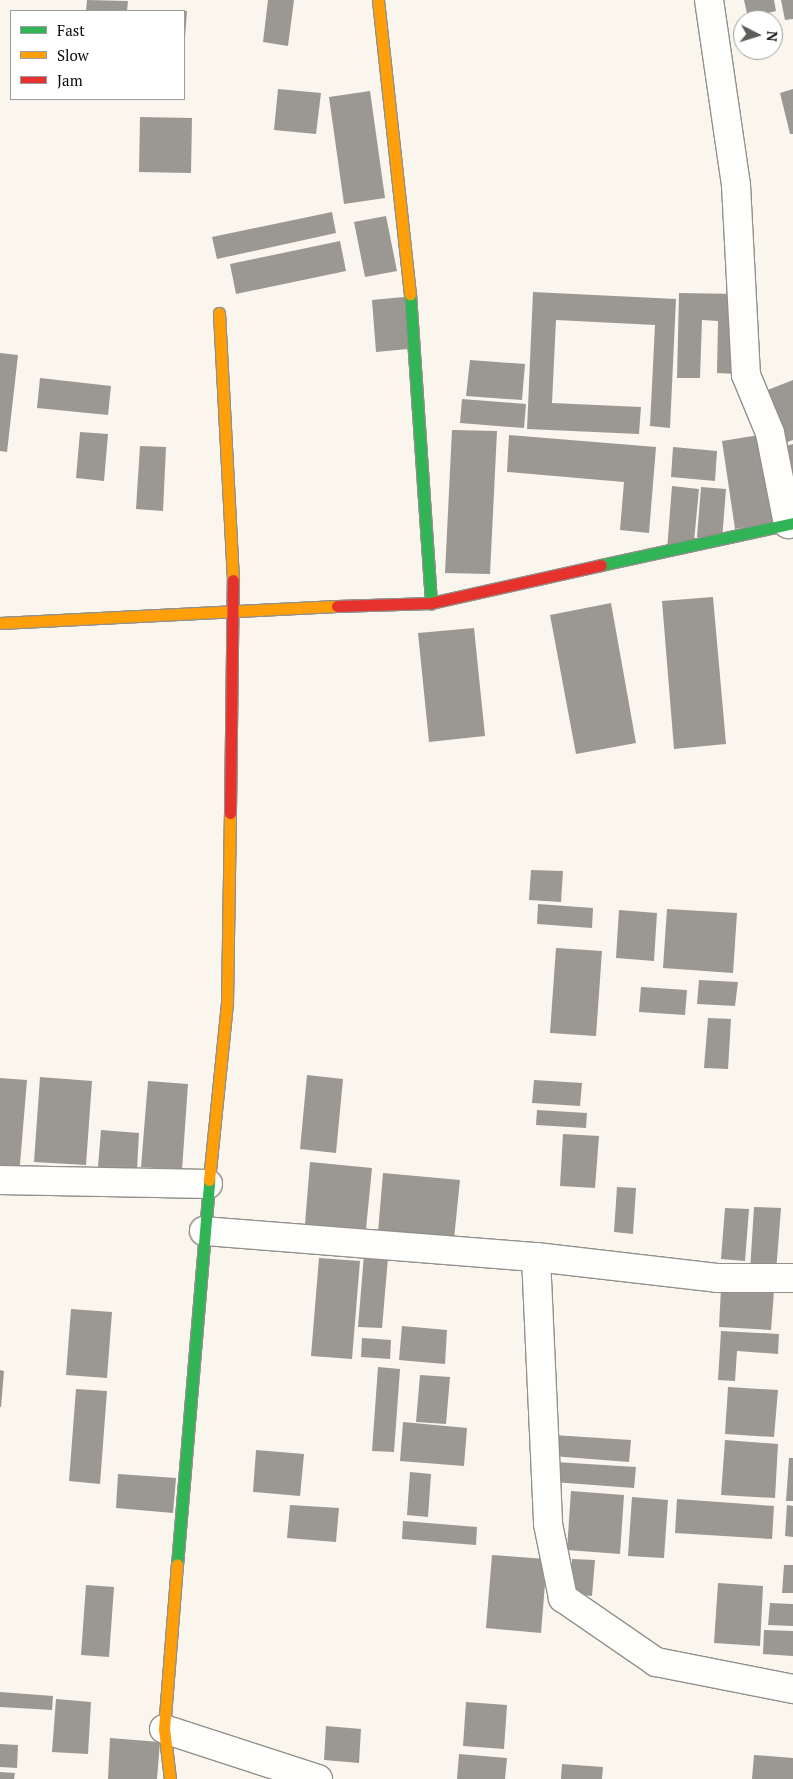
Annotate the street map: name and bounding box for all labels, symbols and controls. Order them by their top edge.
legend [10,10,185,100]
north arrow [733,10,783,60]
text: Fast [57,20,85,40]
text: N [763,30,782,42]
text: Slow [57,45,89,65]
text: Jam [57,70,83,90]

